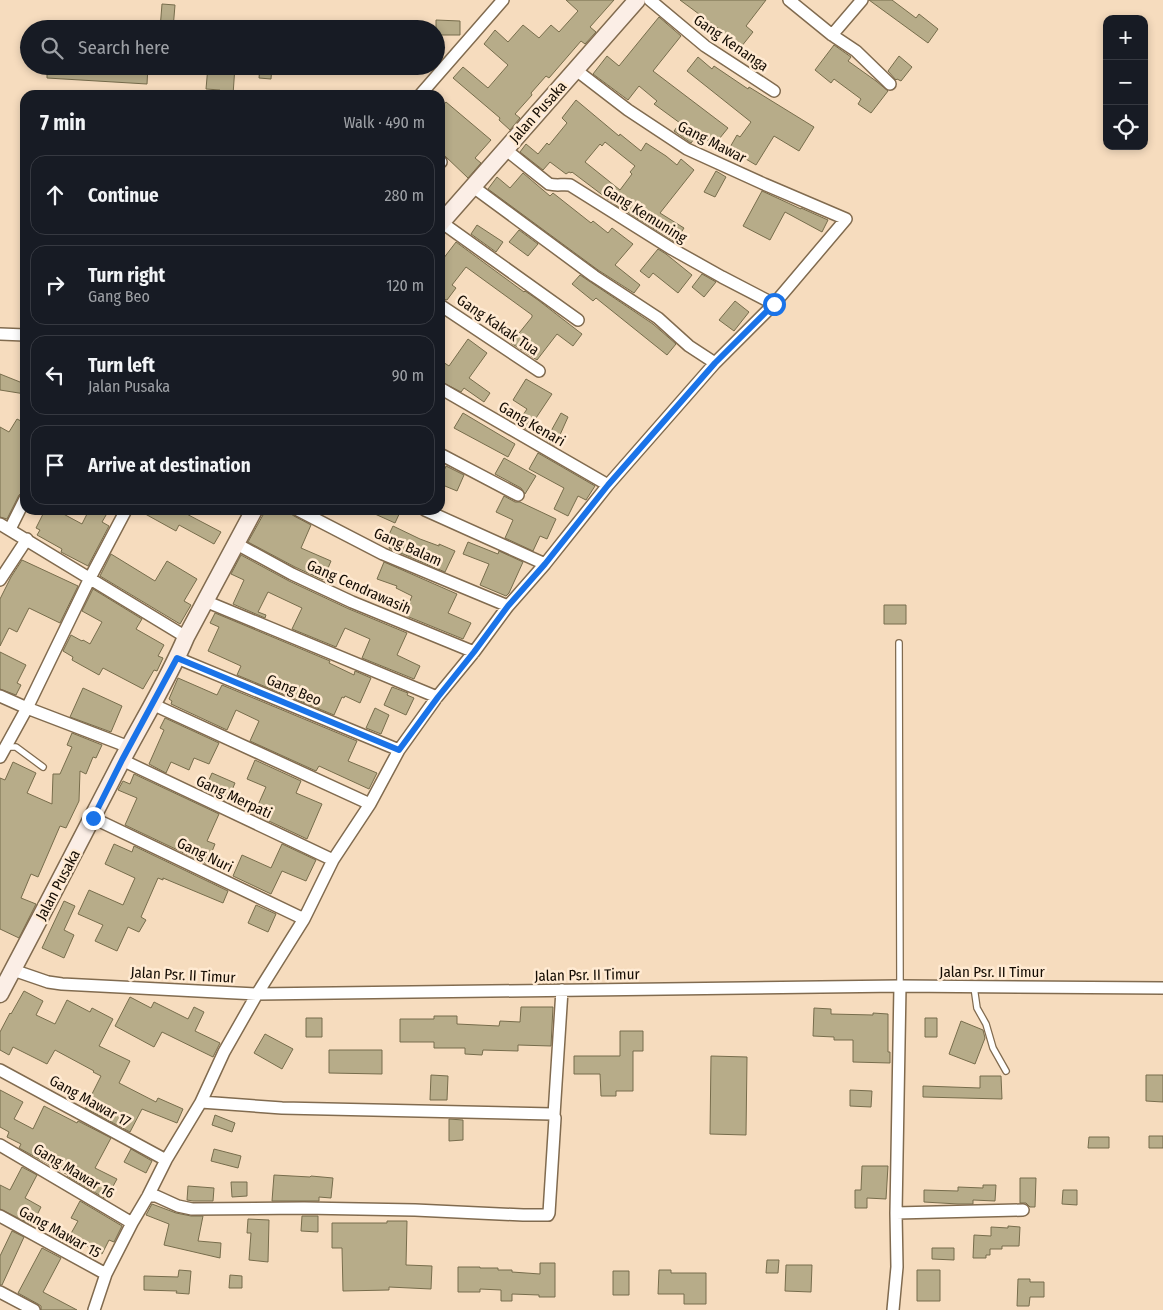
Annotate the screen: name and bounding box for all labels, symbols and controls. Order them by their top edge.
street label: Gang Kenanga [690,11,772,75]
map controls [1103,15,1148,150]
button: + [1103,15,1148,60]
search box [20,20,445,75]
icon: search [38,34,66,62]
text: Search here [78,36,170,59]
button: − [1103,60,1148,105]
street label: Jalan Pusaka [506,77,570,147]
button: locate [1103,105,1148,150]
text: 7 min [40,110,86,136]
text: Walk · 490 m [344,113,425,132]
street label: Gang Mawar [675,117,750,167]
icon: ahead [41,181,69,209]
street label: Gang Kemuning [600,181,690,247]
text: Continue [88,184,159,207]
text: 280 m [385,186,424,205]
text: Turn right [88,264,165,287]
icon: right [41,271,69,299]
text: 120 m [386,276,424,295]
text: Gang Beo [88,287,150,306]
street label: Gang Kakak Tua [453,291,543,359]
route start [763,293,786,316]
text: Turn left [88,354,155,377]
icon: left [41,361,69,389]
text: 90 m [392,366,424,385]
text: Jalan Pusaka [88,377,170,396]
street label: Gang Kenari [496,398,568,450]
icon: arrive [41,451,69,479]
text: Arrive at destination [88,454,251,477]
street label: Gang Balam [371,524,445,570]
street label: Gang Cendrawasih [304,556,414,618]
street label: Gang Beo [264,670,324,710]
street label: Gang Merpati [193,772,275,822]
route end [82,807,105,830]
street label: Gang Nuri [174,834,236,876]
street label: Jalan Pusaka [32,847,84,923]
street label: Jalan Psr. II Timur [130,963,237,987]
street label: Jalan Psr. II Timur [939,963,1045,981]
street label: Jalan Psr. II Timur [534,965,641,985]
street label: Gang Mawar 17 [46,1071,134,1131]
street label: Gang Mawar 16 [30,1140,118,1202]
street label: Gang Mawar 15 [16,1202,104,1262]

